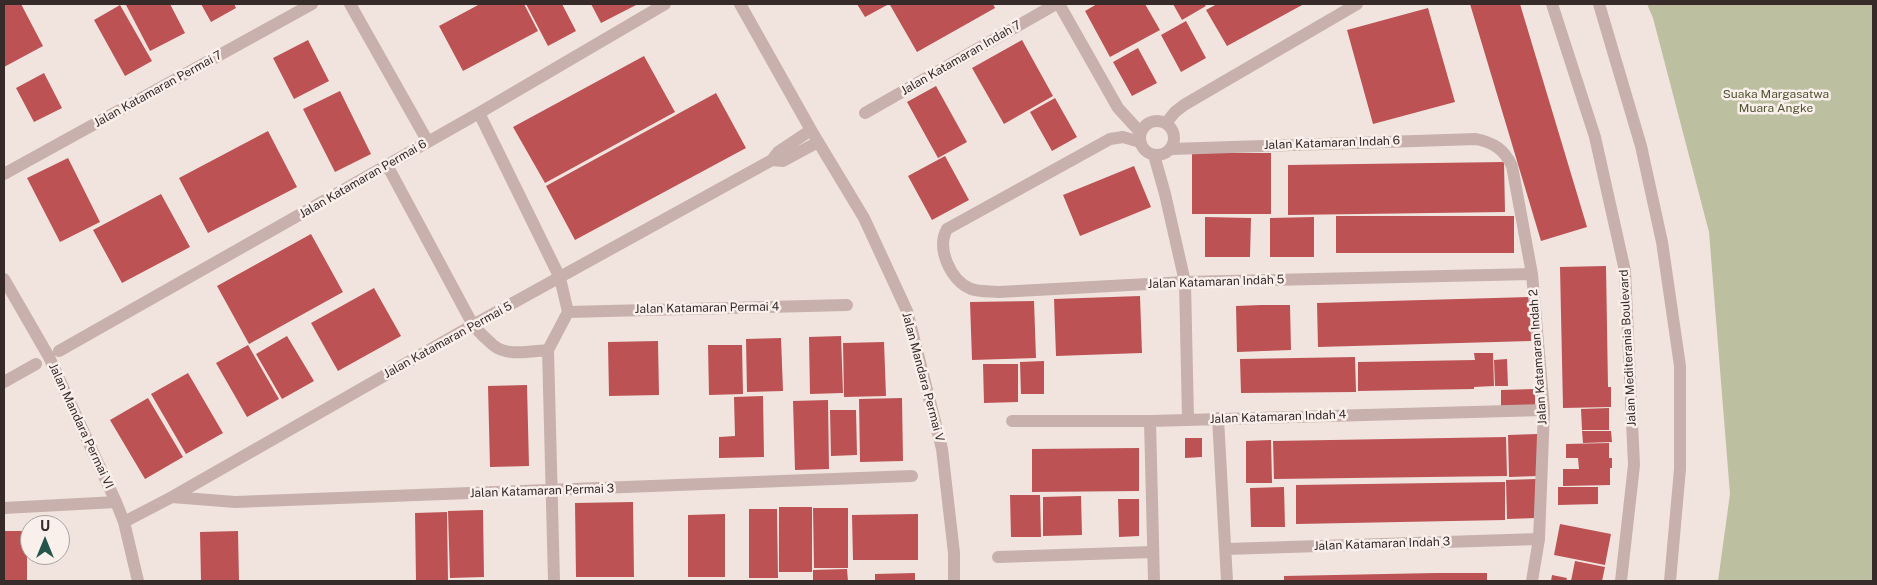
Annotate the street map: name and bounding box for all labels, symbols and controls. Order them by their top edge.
street label: Jalan Katamaran Indah 7 [898,18,1024,98]
street label: Jalan Katamaran Permai 7 [91,48,225,130]
park label: Suaka Margasatwa Muara Angke [1723,87,1829,115]
street label: Jalan Katamaran Indah 6 [1264,133,1400,153]
street label: Jalan Katamaran Permai 6 [297,137,429,221]
street label: Jalan Mediterania Boulevard [1617,269,1639,427]
street label: Jalan Katamaran Indah 5 [1147,272,1285,292]
street label: Jalan Katamaran Indah 2 [1526,289,1550,425]
street label: Jalan Katamaran Permai 5 [381,299,515,381]
street label: Jalan Katamaran Permai 4 [635,300,779,316]
street label: Jalan Mandara Permai V [899,311,947,443]
street label: Jalan Mandara Permai VI [46,361,116,491]
street label: Jalan Katamaran Indah 4 [1210,407,1346,427]
street label: Jalan Katamaran Permai 3 [470,481,614,501]
north arrow [20,515,70,565]
text: U [40,518,50,534]
street label: Jalan Katamaran Indah 3 [1314,534,1450,554]

